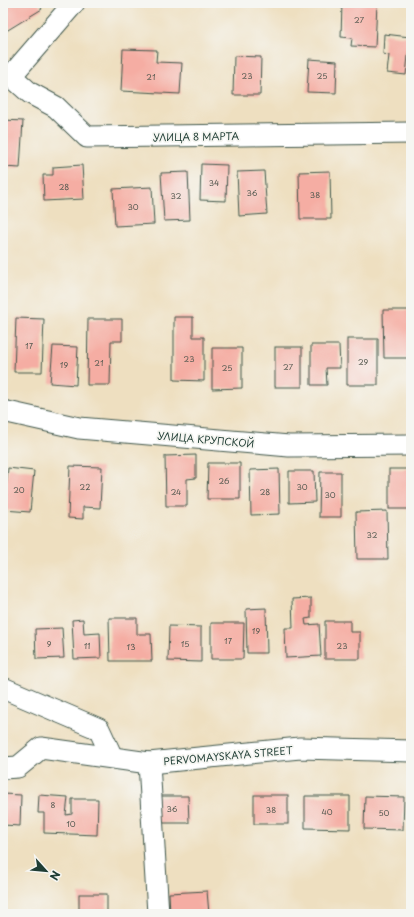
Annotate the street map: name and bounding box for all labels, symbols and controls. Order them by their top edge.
house number: 27 [354,14,364,26]
house number: 23 [242,70,252,82]
house number: 25 [317,70,327,82]
house number: 21 [146,71,156,83]
street label: УЛИЦА 8 МАРТА [153,128,239,144]
house number: 34 [209,177,219,189]
house number: 28 [59,181,69,193]
house number: 36 [247,187,258,199]
house number: 38 [310,189,320,201]
house number: 32 [171,190,182,202]
house number: 30 [127,201,139,213]
house number: 17 [25,340,34,352]
house number: 23 [184,353,194,365]
house number: 29 [358,356,368,368]
house number: 21 [94,357,104,369]
house number: 19 [60,359,68,371]
house number: 27 [283,361,293,373]
house number: 25 [222,362,232,374]
street label: УЛИЦА КРУПСКОЙ [157,427,255,451]
house number: 26 [219,475,230,487]
house number: 22 [80,481,90,493]
house number: 30 [296,481,308,493]
house number: 20 [13,484,25,496]
house number: 24 [171,486,181,498]
house number: 28 [260,486,270,498]
house number: 30 [324,489,336,501]
house number: 32 [367,529,378,541]
house number: 19 [252,625,260,637]
house number: 17 [224,635,233,647]
house number: 9 [47,638,52,650]
house number: 15 [181,638,189,650]
house number: 11 [84,640,90,652]
house number: 23 [337,640,347,652]
house number: 13 [127,641,135,653]
street label: PERVOMAYSKAYA STREET [163,742,293,768]
house number: 8 [51,799,56,811]
house number: 36 [167,803,178,815]
house number: 38 [266,804,276,816]
house number: 40 [321,806,333,818]
house number: 50 [379,807,390,819]
house number: 10 [66,818,76,830]
north arrow [26,851,66,891]
text: N [46,868,65,884]

